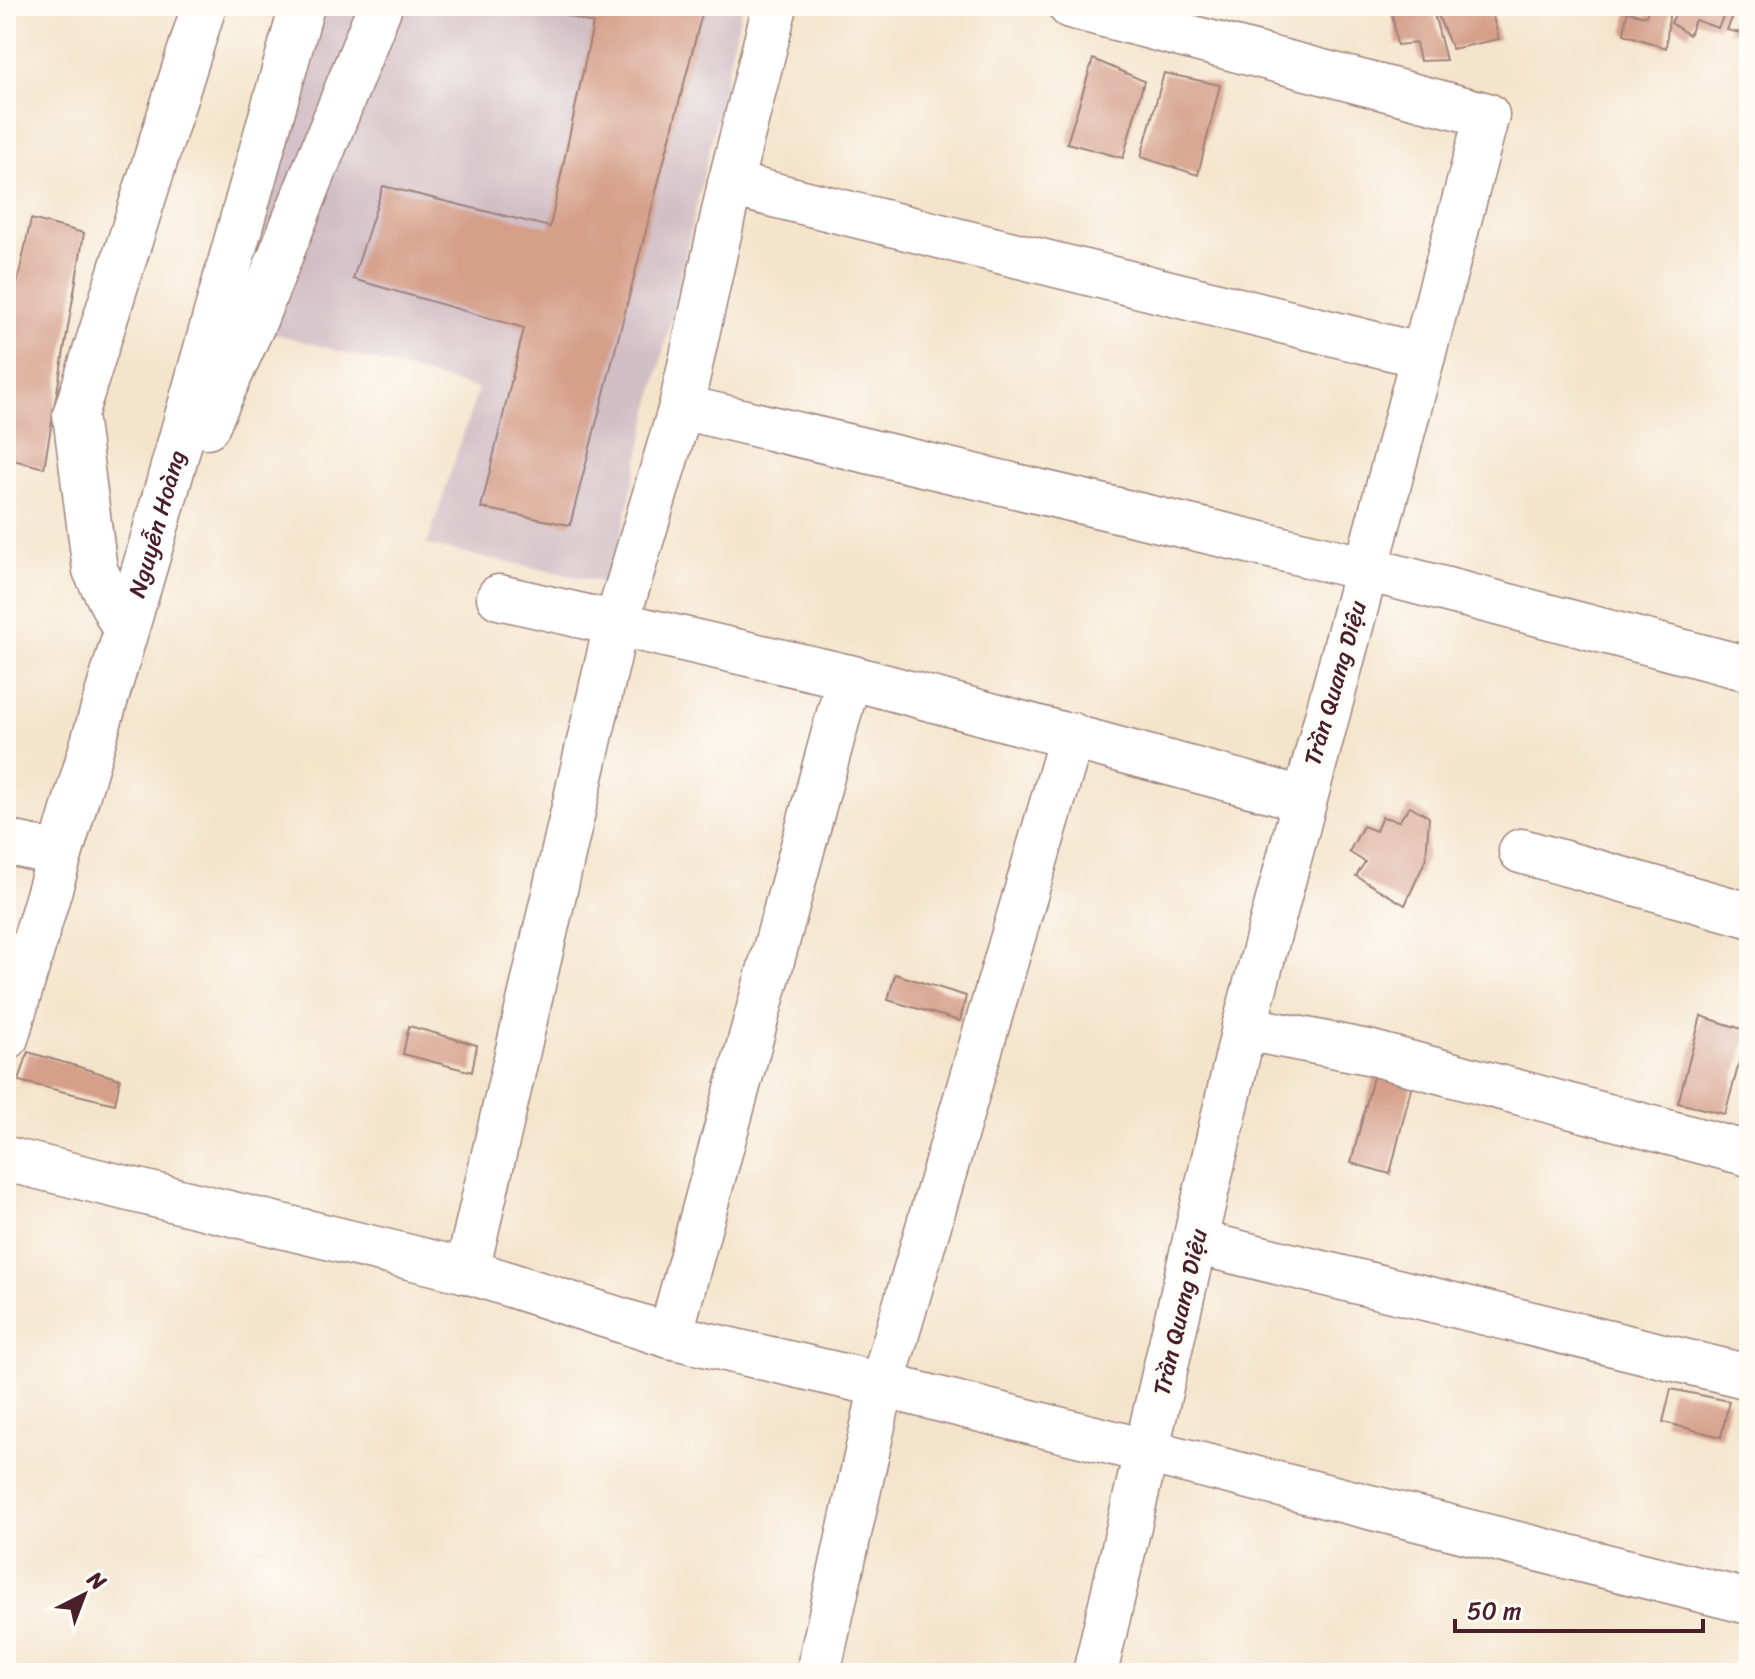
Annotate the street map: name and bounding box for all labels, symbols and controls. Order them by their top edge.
street label: Nguyễn Hoàng [116,445,198,603]
street label: Trần Quang Diệu [1291,595,1379,771]
street label: Trần Quang Diệu [1140,1224,1220,1400]
north arrow [44,1555,124,1635]
text: N [78,1560,116,1601]
scale bar [1455,1583,1703,1633]
text: 50 m [1467,1590,1522,1632]

